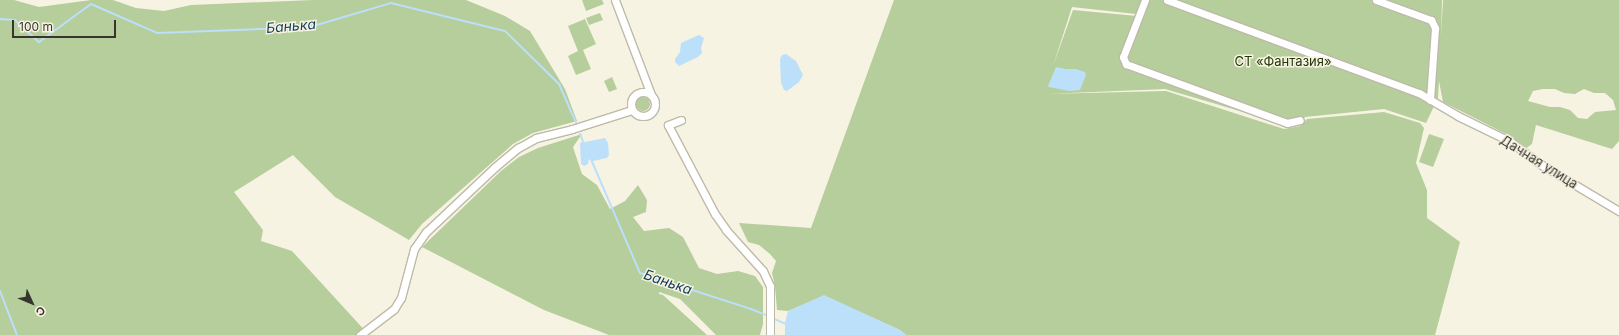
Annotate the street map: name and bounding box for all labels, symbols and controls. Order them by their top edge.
scale bar [14,12,118,38]
water label: Банька [265,15,317,37]
text: 100 m [19,19,53,34]
park label: СТ «Фантазия» [1234,53,1332,69]
street label: Дачная улица [1497,132,1581,192]
water label: Банька [642,266,694,298]
north arrow [12,283,52,323]
text: С [33,304,49,319]

